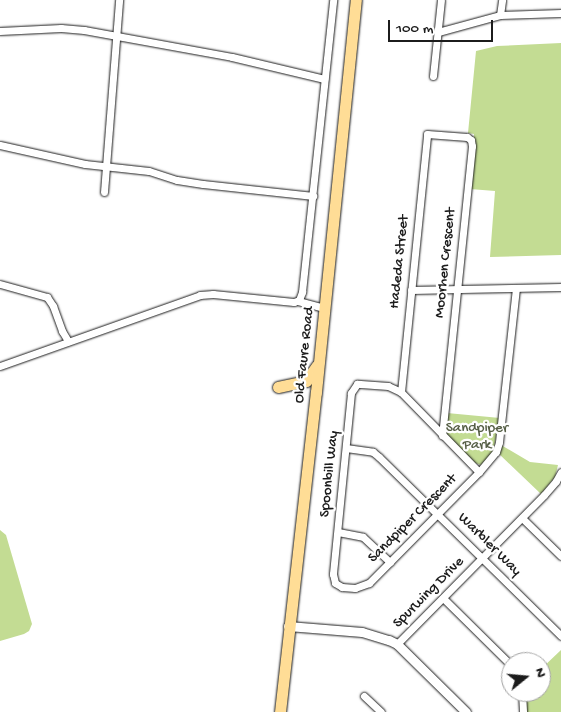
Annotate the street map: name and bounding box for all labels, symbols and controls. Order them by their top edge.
scale bar [391,10,496,42]
text: 100 m [396,20,433,38]
street label: Moorhen Crescent [431,207,461,319]
street label: Hadeda Street [386,214,414,310]
street label: Old Faure Road [291,306,319,404]
park label: Sandpiper Park [446,419,508,454]
street label: Spoonbill Way [317,430,343,518]
street label: Sandpiper Crescent [365,471,461,567]
street label: Warbler Way [453,509,525,581]
street label: Spurwing Drive [390,554,468,632]
north arrow [501,652,551,702]
text: N [530,666,549,680]

